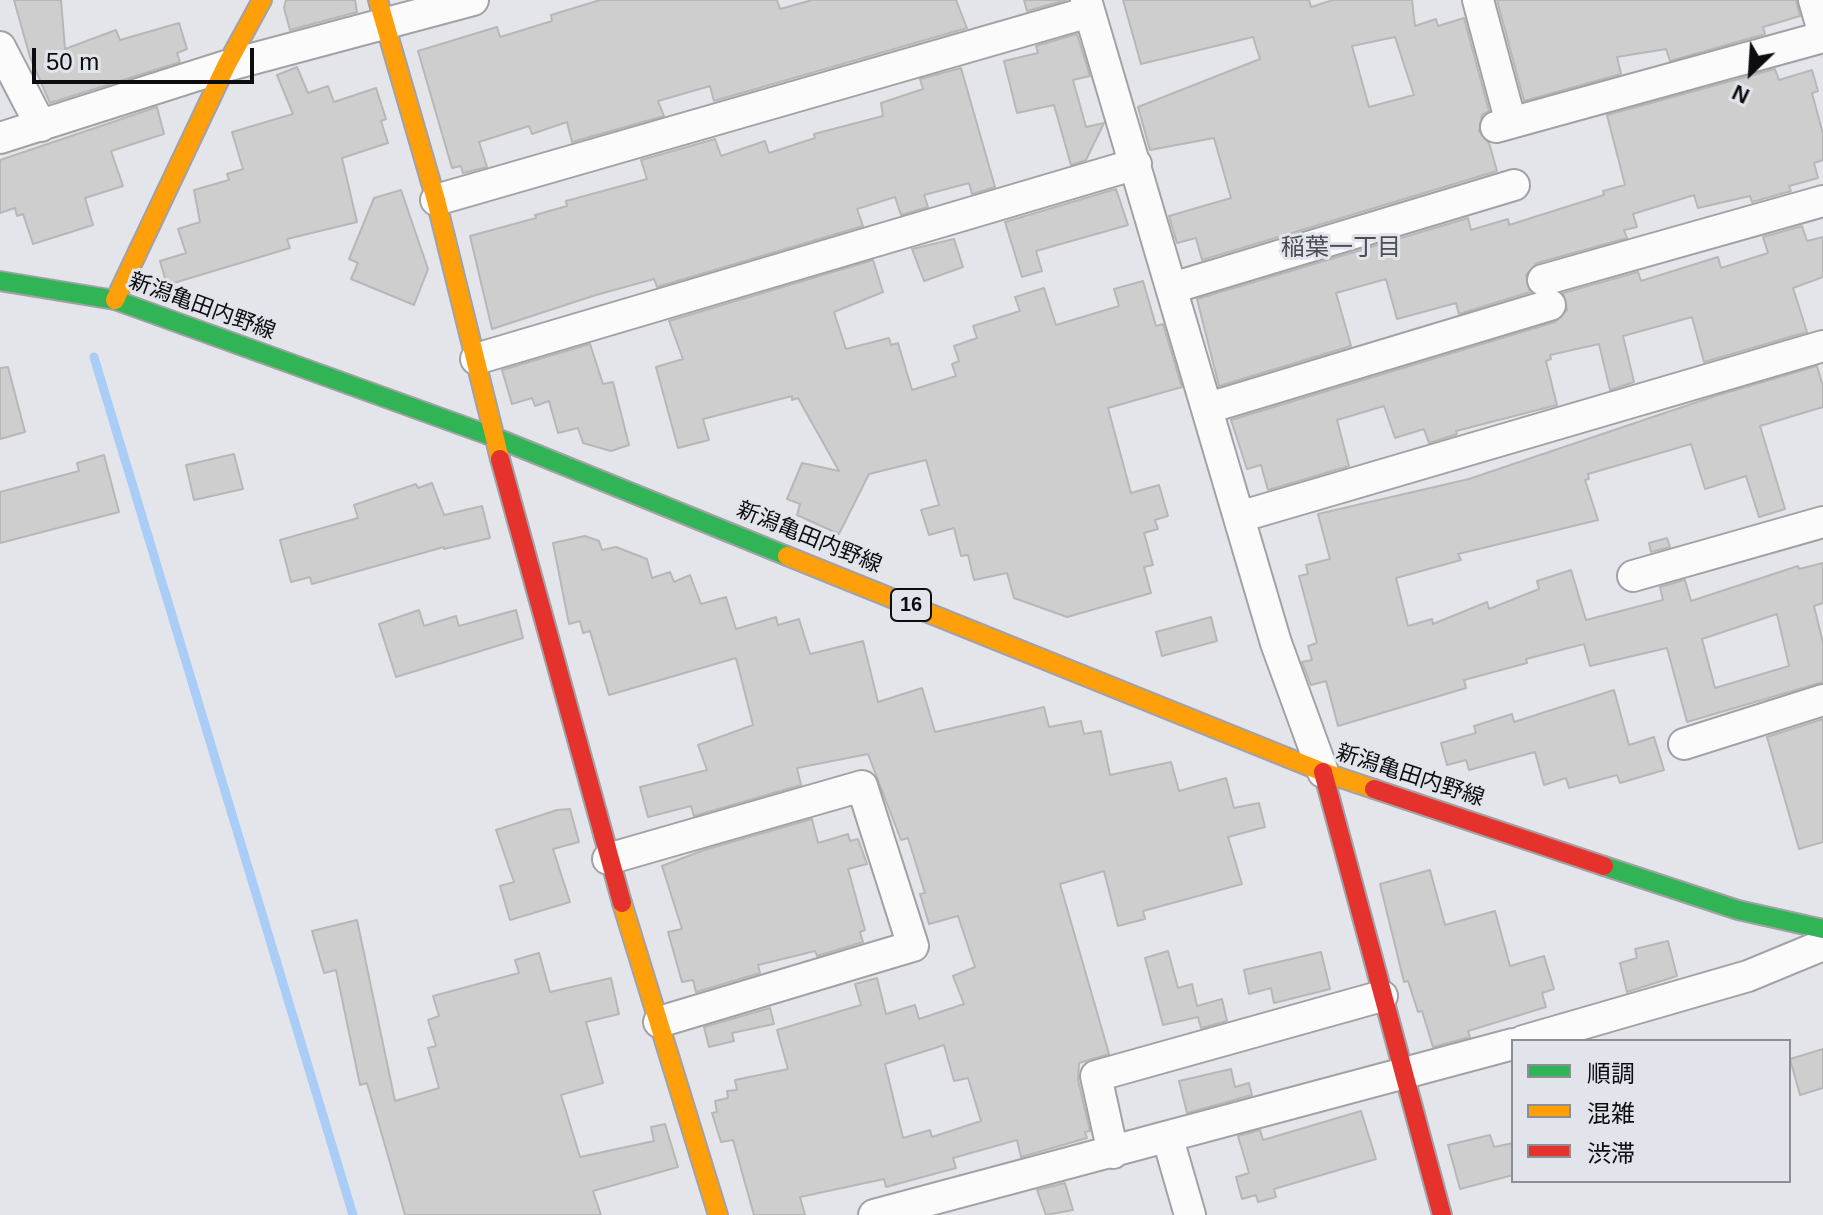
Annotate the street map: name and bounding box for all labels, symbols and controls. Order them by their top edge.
scale bar [36,32,258,82]
north arrow [1711,32,1791,112]
text: 50 m [46,48,99,75]
text: N [1728,80,1753,109]
district label: 稲葉一丁目 [1281,234,1401,262]
street label: 新潟亀田内野線 [125,268,279,346]
street label: 新潟亀田内野線 [733,497,885,579]
road number: 16 [891,589,931,621]
street label: 新潟亀田内野線 [1333,740,1487,812]
legend [1511,1039,1791,1183]
text: 順調 [1587,1060,1635,1087]
text: 混雑 [1587,1100,1635,1127]
text: 渋滞 [1587,1140,1635,1167]

